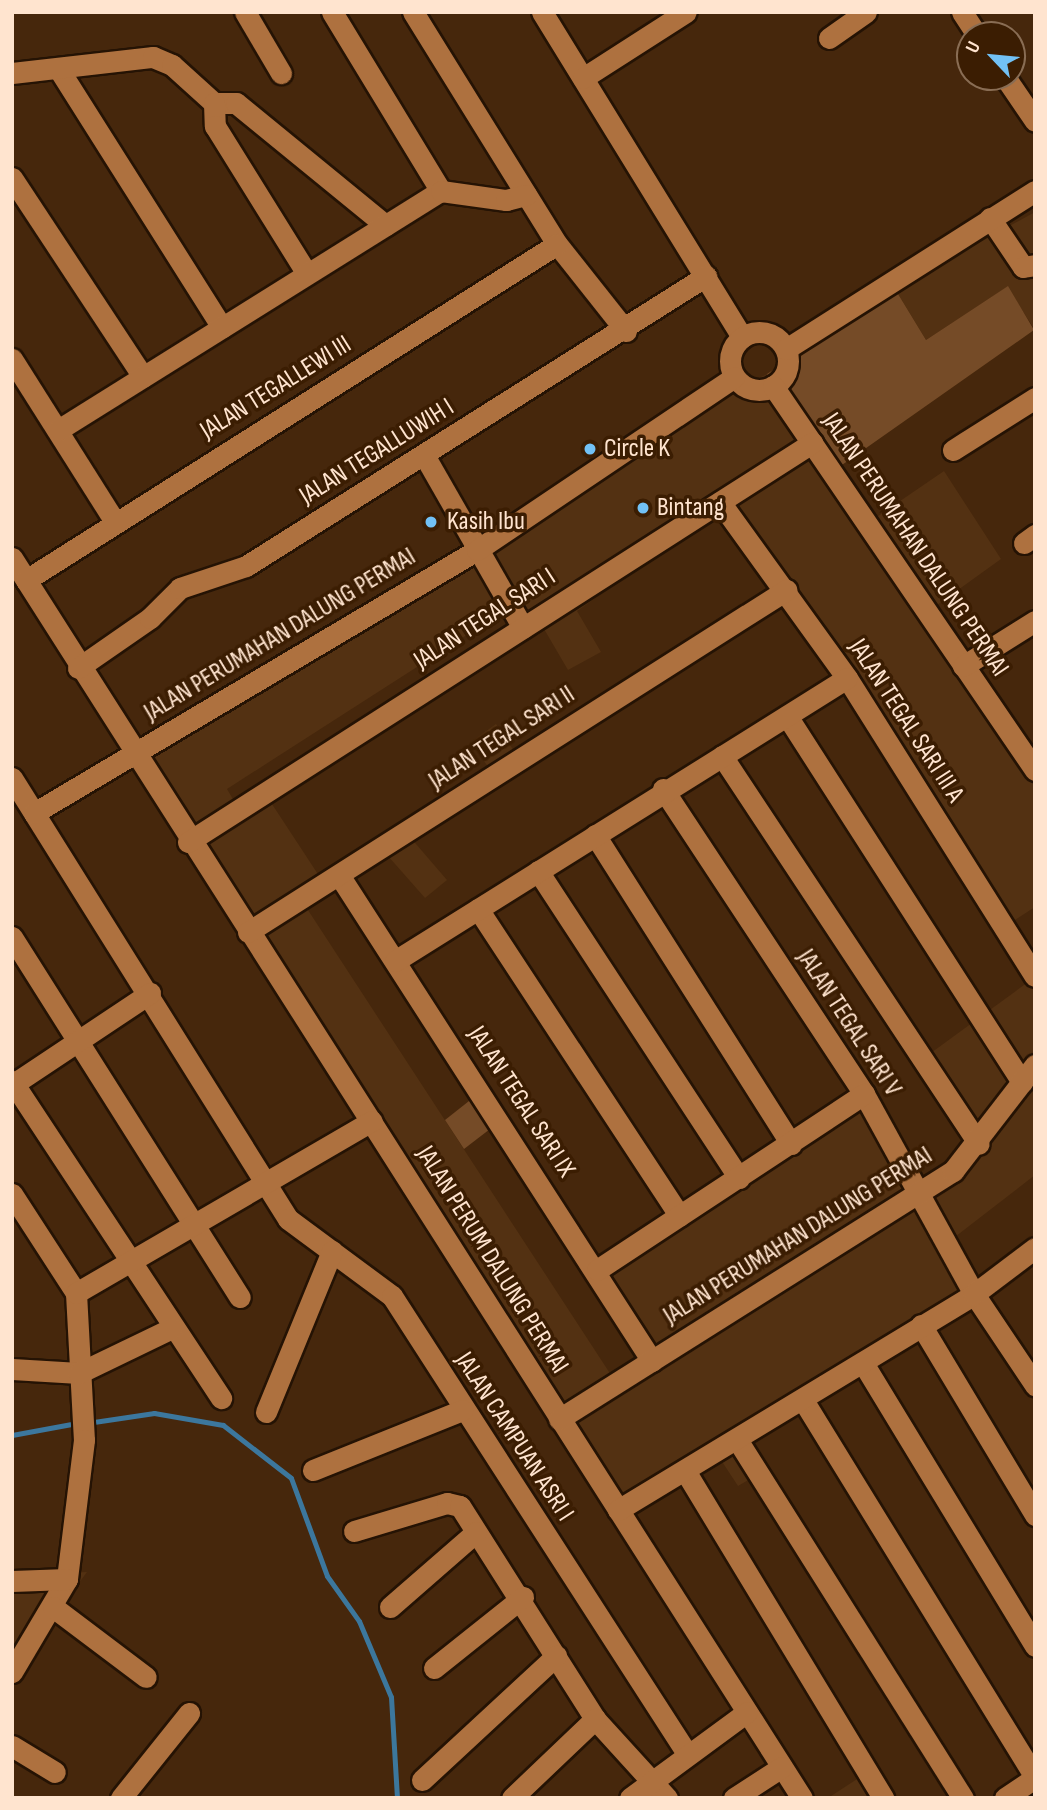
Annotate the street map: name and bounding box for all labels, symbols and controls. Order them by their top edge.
north arrow [956,21,1026,91]
text: U [961,38,986,57]
street label: JALAN TEGALLEWI III [195,329,357,447]
street label: JALAN TEGALLUWIH I [294,392,460,512]
street label: JALAN PERUMAHAN DALUNG PERMAI [815,407,1015,683]
place label: Circle K [604,433,670,465]
marker: Circle K [582,441,598,457]
place label: Bintang [657,492,724,524]
marker: Bintang [635,500,651,516]
place label: Kasih Ibu [447,506,525,538]
marker: Kasih Ibu [421,512,441,532]
street label: JALAN PERUMAHAN DALUNG PERMAI [139,541,421,729]
street label: JALAN TEGAL SARI I [408,562,562,676]
street label: JALAN TEGAL SARI III A [842,634,970,808]
street label: JALAN TEGAL SARI II [423,679,581,797]
street label: JALAN TEGAL SARI V [790,944,908,1102]
street label: JALAN TEGAL SARI IX [461,1021,581,1183]
street label: JALAN PERUM DALUNG PERMAI [409,1140,575,1380]
street label: JALAN PERUMAHAN DALUNG PERMAI [658,1140,938,1332]
street label: JALAN CAMPUAN ASRI I [448,1347,580,1527]

